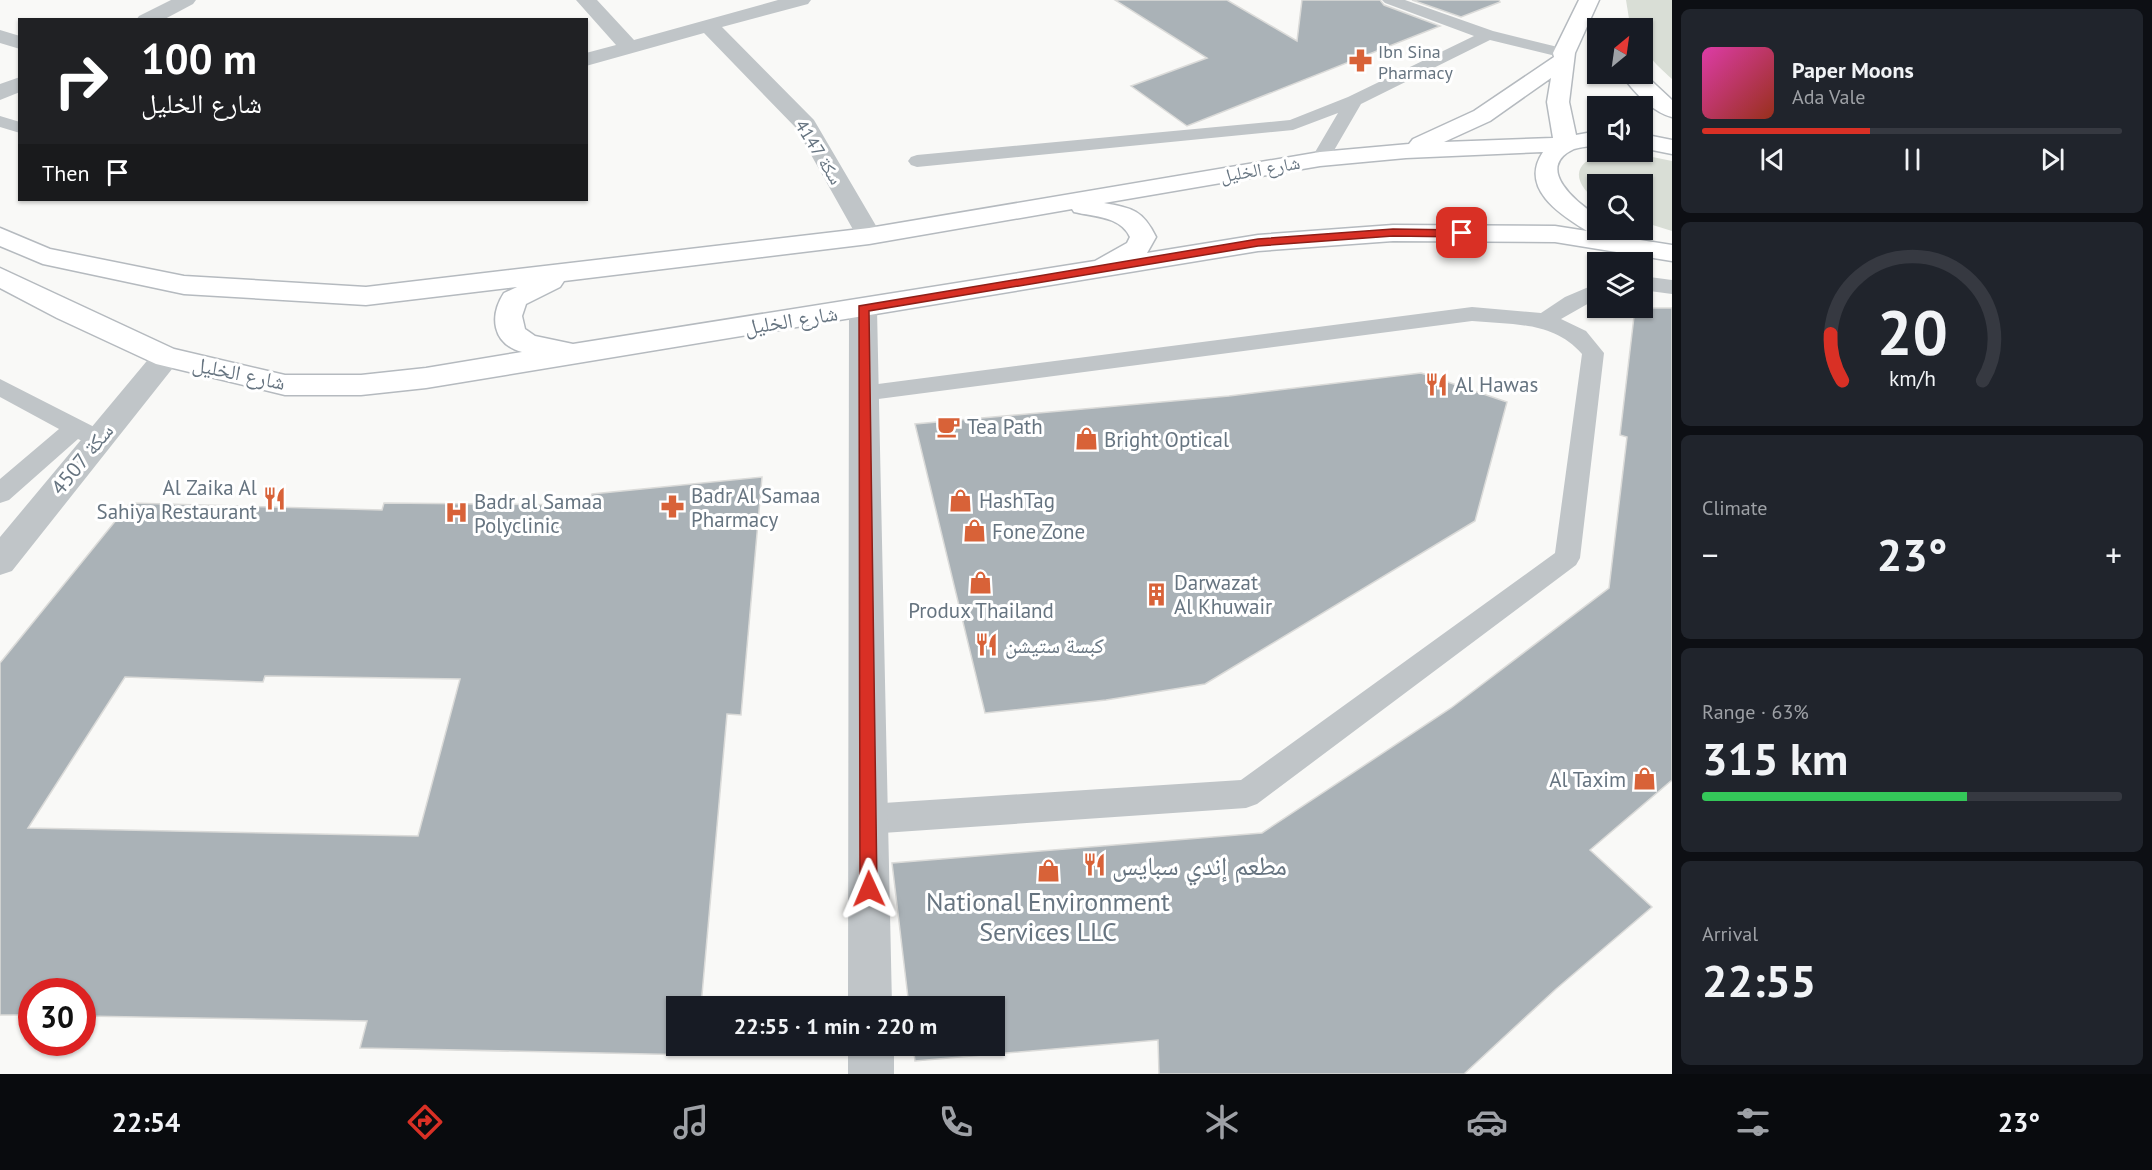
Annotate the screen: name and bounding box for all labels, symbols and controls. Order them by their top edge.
north arrow [1587,18,1653,84]
map controls [1587,18,1653,318]
text: 100 m [141,31,257,86]
place label: Ibn Sina Pharmacy [1378,40,1453,84]
icon: right [42,42,120,120]
pharmacy icon: Ibn Sina Pharmacy [1347,48,1373,74]
text: Paper Moons [1792,56,1914,84]
text: Ada Vale [1792,84,1865,110]
text: شارع الخليل [141,86,262,120]
button: sound [1587,96,1653,162]
street label: سكة 4147 [790,115,848,189]
icon: previous [1756,143,1789,176]
icon: pause [1896,143,1929,176]
icon: next [2036,143,2069,176]
street label: شارع الخليل [1218,151,1302,187]
icon: arrive [101,156,134,189]
text: Then [42,159,89,187]
button: search [1587,174,1653,240]
pin [1436,207,1487,258]
icon: arrive [1445,216,1478,249]
button: layers [1587,252,1653,318]
text: 20 [1877,291,1947,372]
street label: شارع الخليل [742,299,840,341]
street label: شارع الخليل [190,350,288,396]
text: km/h [1888,364,1935,392]
restaurant icon: Al Hawas [1424,371,1450,397]
place label: Al Hawas [1455,371,1538,398]
cafe icon: Tea Path [936,413,962,439]
place label: Tea Path [967,413,1043,440]
street label: سكة 4507 [45,418,119,500]
shop icon: Bright Optical [1073,426,1099,452]
place label: Bright Optical [1104,426,1229,453]
place label: Al Zaika Al Sahiya Restaurant [96,474,257,525]
place label: Badr Al Samaa Pharmacy [691,482,821,533]
restaurant icon: Al Zaika Al Sahiya Restaurant [262,486,288,512]
shop icon: HashTag [948,487,974,513]
place label: HashTag [979,487,1055,514]
place label: Badr al Samaa Polyclinic [474,488,602,539]
pharmacy icon: Badr Al Samaa Pharmacy [660,494,686,520]
text: Climate [1702,495,1768,521]
hospital icon: Badr al Samaa Polyclinic [443,500,469,526]
shop icon: Fone Zone [961,518,987,544]
place label: Fone Zone [992,518,1085,545]
text: 23° [1877,525,1947,583]
text: − [1702,533,1719,576]
text: + [2105,533,2122,576]
shop icon: Produx Thailand [968,569,994,595]
place label: Darwazat Al Khuwair [1174,569,1272,620]
building icon: Darwazat Al Khuwair [1143,581,1169,607]
place label: Produx Thailand [908,597,1054,624]
restaurant icon: كبسة ستيشن [974,632,1000,658]
place label: كبسة ستيشن [1005,632,1104,659]
text: Range · 63% [1702,699,1809,725]
text: 315 km [1702,729,1848,787]
place label: Al Taxim [1549,766,1626,793]
shop icon: Al Taxim [1631,766,1657,792]
place label: مطعم إندي سبايس [1112,849,1287,886]
restaurant icon: مطعم إندي سبايس [1081,852,1107,878]
position arrow [837,857,901,921]
shop icon: National Environment Services LLC [1035,857,1061,883]
place label: National Environment Services LLC [926,885,1170,948]
text: Arrival [1702,921,1758,947]
text: 22:55 [1702,951,1816,1009]
speed limit sign: 30 [18,978,96,1056]
text: 22:55 · 1 min · 220 m [734,1012,937,1040]
icon: directions [404,1101,446,1143]
icon: music [670,1101,712,1143]
icon: phone [935,1101,977,1143]
icon: climate [1201,1101,1243,1143]
icon: car [1466,1101,1508,1143]
icon: filters [1732,1101,1774,1143]
text: 22:54 [112,1105,180,1139]
text: 23° [1998,1105,2040,1139]

